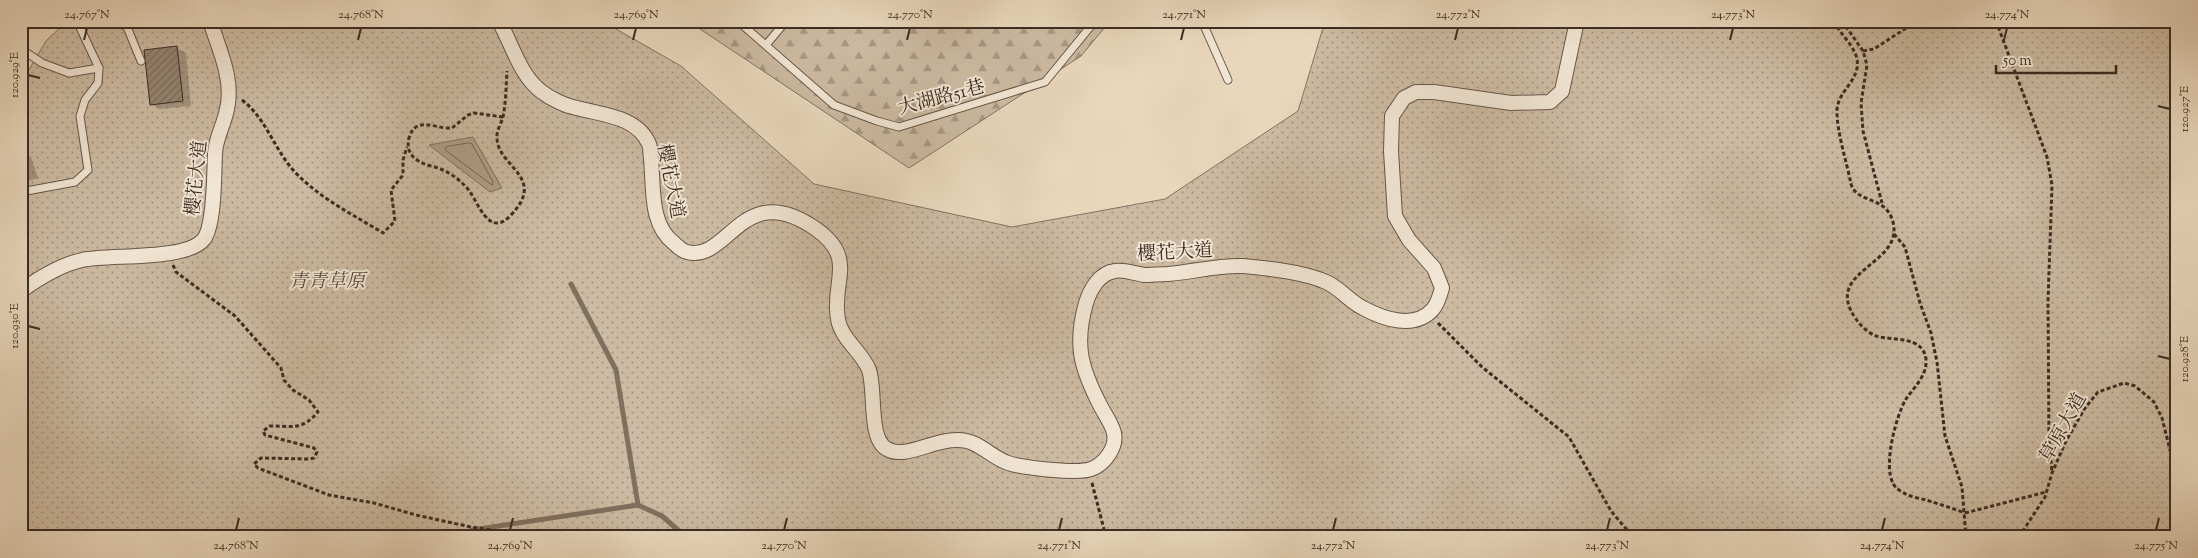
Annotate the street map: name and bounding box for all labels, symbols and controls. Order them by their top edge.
text: 24.767°N [64,6,110,24]
text: 24.768°N [338,6,384,24]
text: 24.769°N [614,6,659,24]
text: 24.770°N [887,6,933,24]
text: 24.771°N [1162,6,1206,24]
text: 24.772°N [1436,6,1481,24]
text: 24.773°N [1711,6,1755,24]
text: 24.774°N [1985,6,2030,24]
scale bar [1996,42,2116,74]
text: 120.929°E [6,51,24,98]
text: 50 m [2002,51,2032,72]
street label: 大湖路51巷 [895,74,988,123]
text: 120.927°E [2176,85,2194,132]
street label: 櫻花大道 [180,139,215,217]
street label: 櫻花大道 [649,142,690,221]
street label: 櫻花大道 [1136,238,1214,269]
park label: 青青草原 [289,269,368,296]
text: 120.930°E [6,302,24,349]
text: 120.928°E [2176,335,2194,382]
street label: 草原大道 [2034,388,2094,468]
text: 24.768°N [213,537,259,555]
text: 24.769°N [488,537,533,555]
text: 24.770°N [761,537,807,555]
text: 24.771°N [1037,537,1081,555]
text: 24.772°N [1311,537,1356,555]
text: 24.773°N [1585,537,1629,555]
text: 24.774°N [1860,537,1905,555]
text: 24.775°N [2134,537,2178,555]

